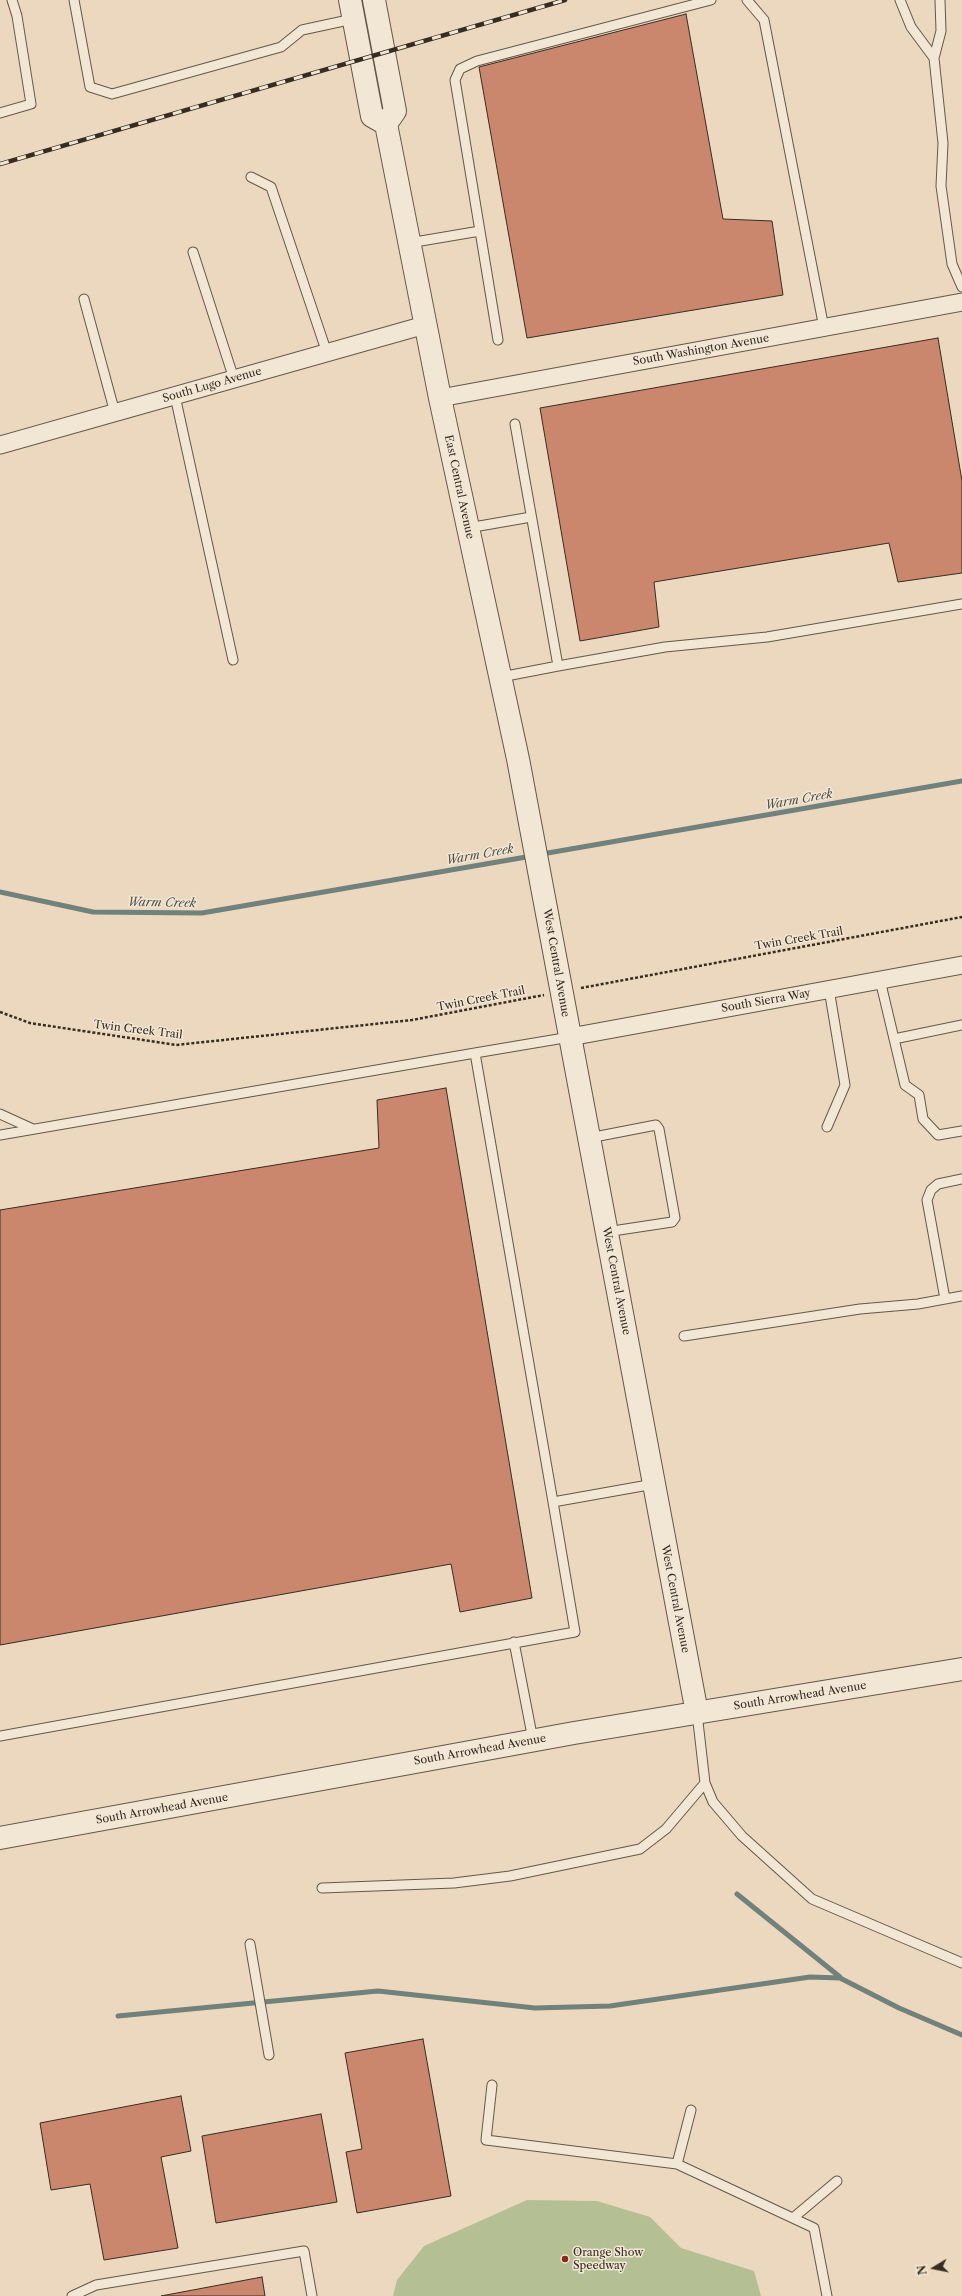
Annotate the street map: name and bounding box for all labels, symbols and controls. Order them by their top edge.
street label: South Washington Avenue [632,332,770,368]
street label: South Lugo Avenue [161,365,263,405]
street label: East Central Avenue [442,434,476,540]
water label: Warm Creek [764,787,834,813]
water label: Warm Creek [445,842,515,868]
water label: Warm Creek [128,895,196,911]
street label: West Central Avenue [540,908,572,1018]
street label: Twin Creek Trail [754,925,844,953]
street label: Twin Creek Trail [436,984,526,1014]
street label: South Sierra Way [720,987,812,1015]
street label: Twin Creek Trail [93,1018,183,1042]
street label: West Central Avenue [599,1226,633,1336]
street label: West Central Avenue [658,1544,692,1654]
street label: South Arrowhead Avenue [733,1679,867,1713]
street label: South Arrowhead Avenue [413,1732,547,1768]
street label: South Arrowhead Avenue [95,1791,229,1827]
place label: Orange Show Speedway [573,2246,643,2272]
north arrow [914,2248,954,2288]
marker: Orange Show Speedway [560,2254,570,2264]
text: N [914,2264,930,2276]

